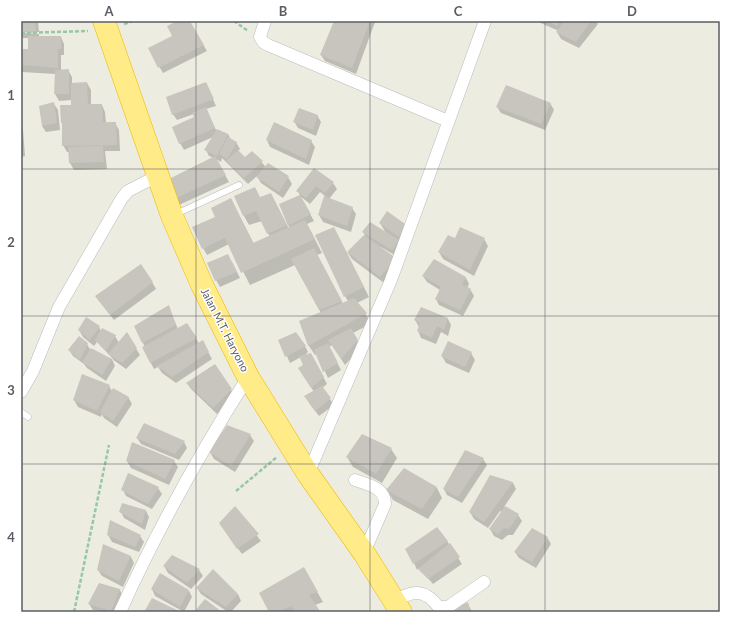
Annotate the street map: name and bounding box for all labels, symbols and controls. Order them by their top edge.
text: A [103,3,114,19]
text: B [279,3,288,19]
text: C [454,3,463,19]
text: D [627,3,637,19]
text: 1 [7,87,15,103]
text: 2 [7,234,15,250]
street label: Jalan M.T. Haryono [199,286,252,374]
text: 3 [7,382,15,398]
text: 4 [7,529,15,545]

